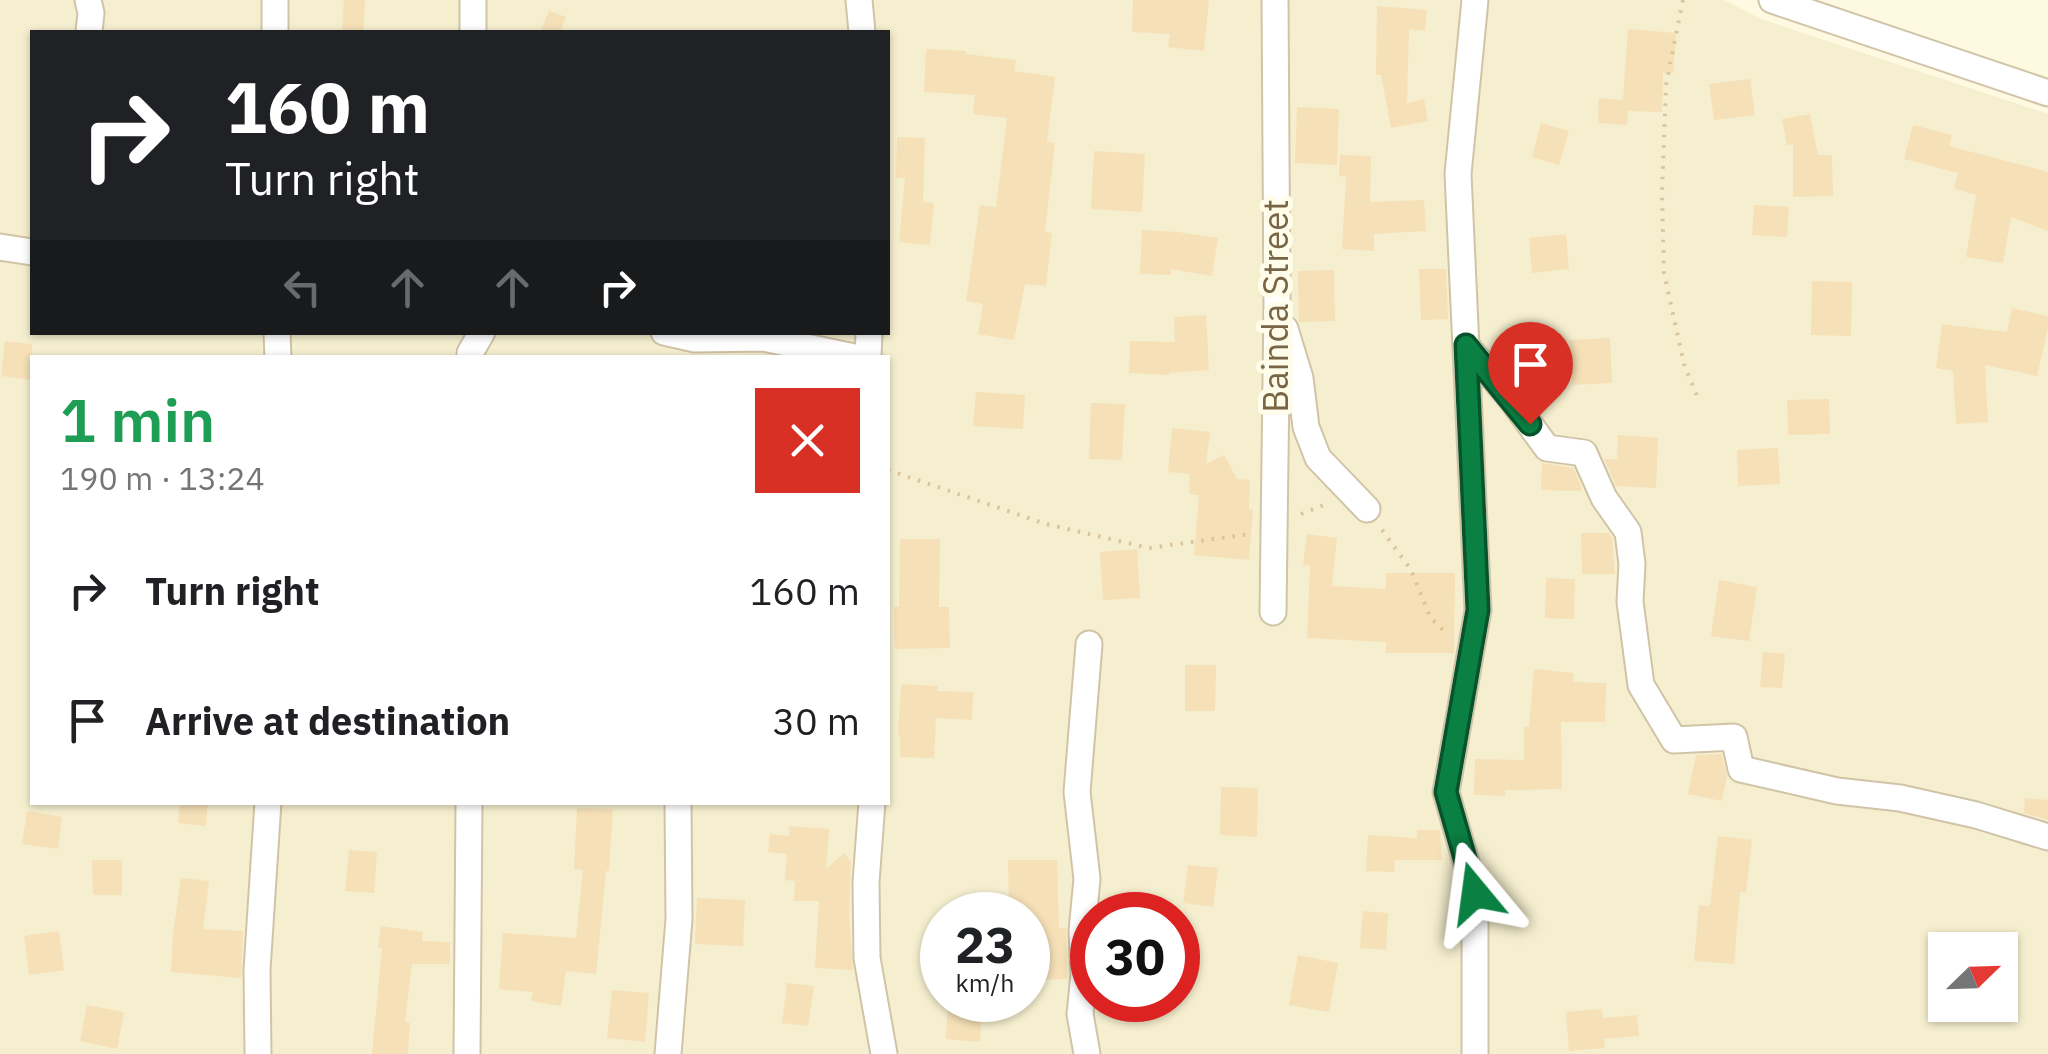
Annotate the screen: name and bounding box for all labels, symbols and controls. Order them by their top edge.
text: 160 m [225,61,430,152]
icon: right [60,70,190,200]
text: Turn right [225,149,420,207]
street label: Bainda Street [1252,199,1298,413]
icon: left [275,260,330,315]
icon: ahead [380,260,435,315]
icon: ahead [485,260,540,315]
icon: right [590,260,645,315]
pin [1488,322,1573,425]
icon: arrive [1503,337,1558,392]
text: 1 min [60,380,215,459]
button: close [755,388,860,493]
text: 190 m · 13:24 [60,457,265,499]
icon: right [60,563,115,618]
text: Turn right [145,566,320,615]
text: 160 m [749,566,860,615]
icon: arrive [60,693,115,748]
text: Arrive at destination [145,696,510,745]
text: 30 m [772,696,860,745]
position arrow [1423,841,1527,945]
speed limit sign: 30 [1070,892,1200,1022]
text: 23 [955,912,1015,977]
north arrow [1928,932,2018,1022]
map controls [1928,932,2018,1022]
text: km/h [956,966,1014,999]

